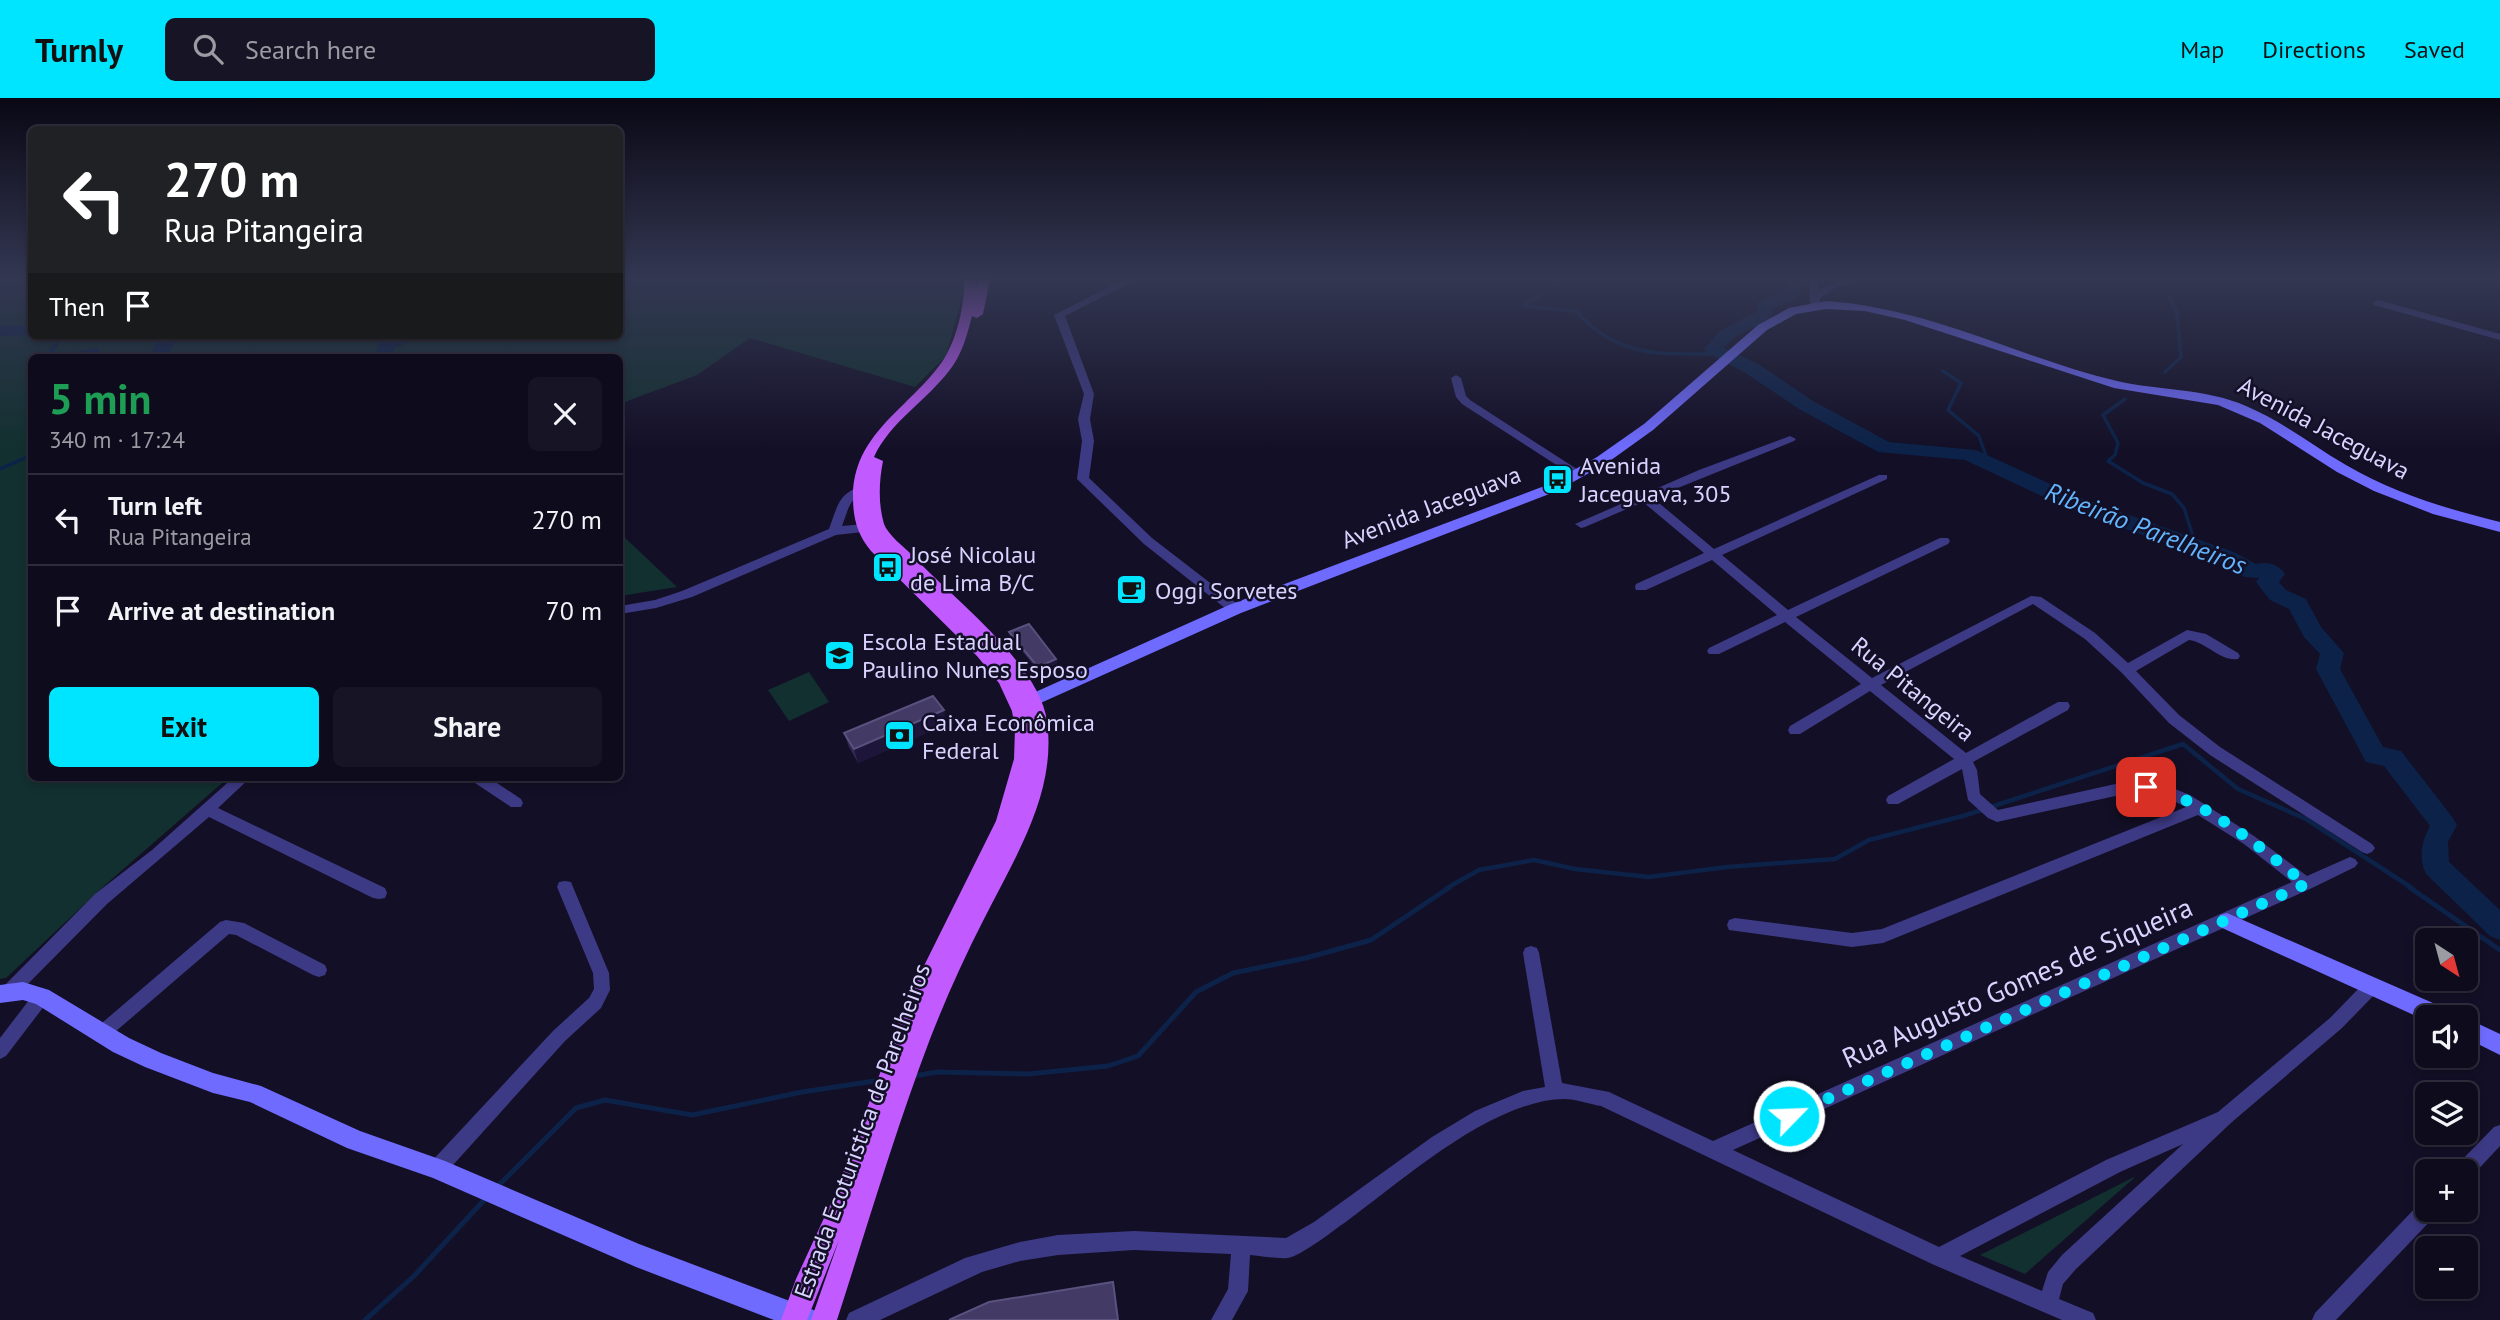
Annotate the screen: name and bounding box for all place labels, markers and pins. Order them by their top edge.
place label: Avenida Jaceguava, 305 [1579,450,1731,509]
bus stop icon: Avenida Jaceguava, 305 [1540,462,1574,496]
place label: José Nicolau de Lima B/C [909,539,1036,598]
bus stop icon: José Nicolau de Lima B/C [870,551,904,585]
cafe icon: Oggi Sorvetes [1115,573,1149,607]
place label: Oggi Sorvetes [1155,575,1297,606]
place label: Escola Estadual Paulino Nunes Esposo [862,626,1088,685]
school or university icon: Escola Estadual Paulino Nunes Esposo [822,638,856,672]
place label: Caixa Econômica Federal [922,707,1095,766]
bank icon: Caixa Econômica Federal [882,719,916,753]
pin [2116,757,2176,817]

